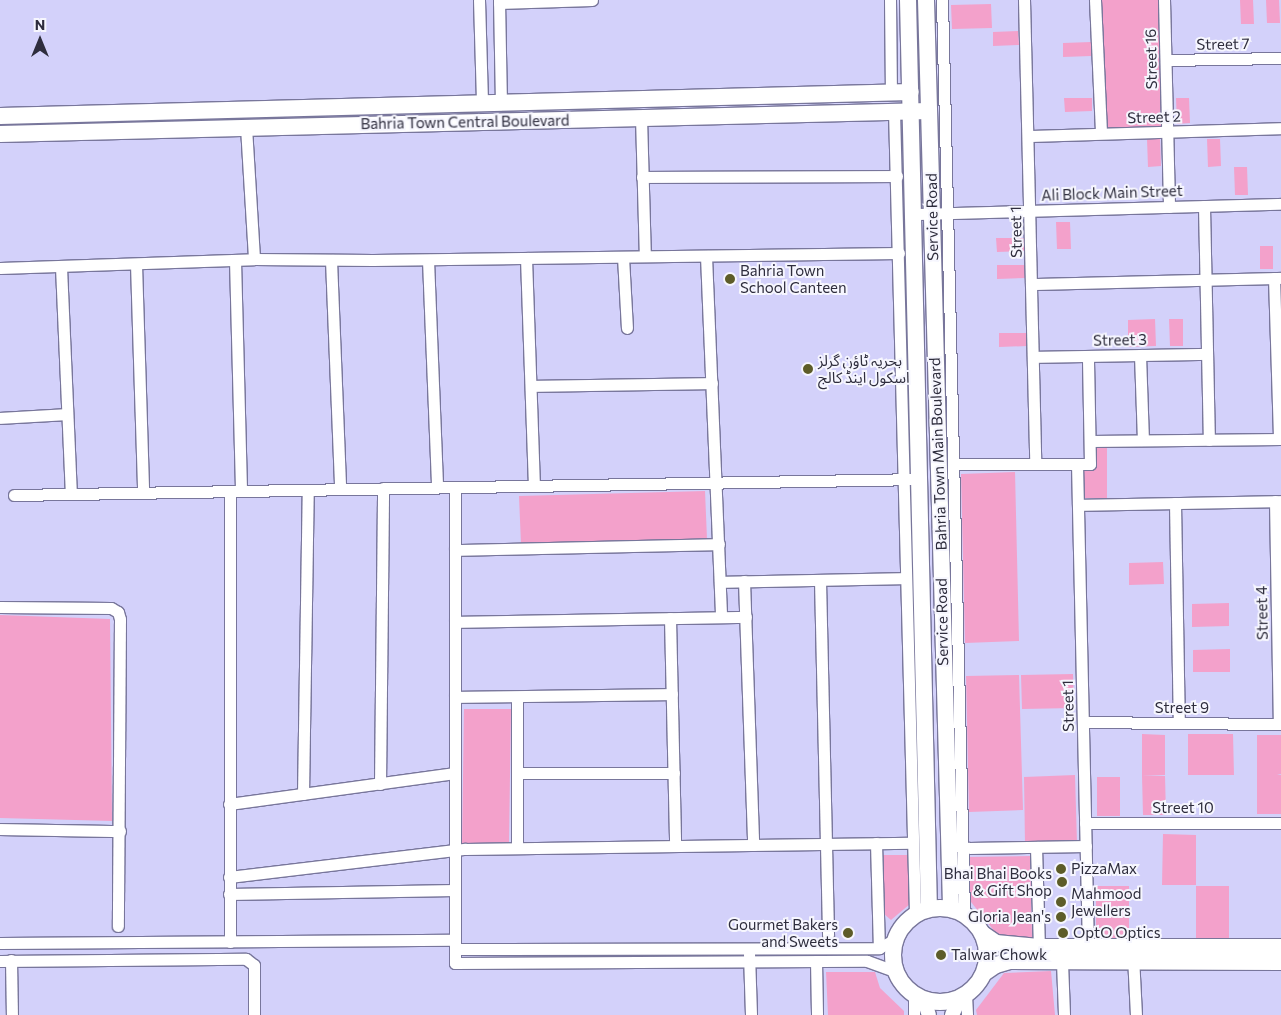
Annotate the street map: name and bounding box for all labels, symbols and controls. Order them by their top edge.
north arrow [15,15,65,65]
text: N [35,16,45,33]
street label: Street 16 [1141,28,1161,90]
street label: Street 7 [1196,35,1250,53]
street label: Street 2 [1127,107,1181,127]
street label: Bahria Town Central Boulevard [360,111,570,133]
street label: Service Road [922,173,942,261]
street label: Ali Block Main Street [1041,182,1183,204]
street label: Street 1 [1007,206,1025,258]
place label: Bahria Town School Canteen [740,261,847,296]
marker: Bahria Town School Canteen [724,273,736,285]
street label: Street 3 [1093,331,1147,349]
place label: بحریہ ٹاؤن گرلز اسکول اینڈ کالج [818,351,910,386]
street label: Bahria Town Main Boulevard [926,357,950,551]
marker: بحریہ ٹاؤن گرلز اسکول اینڈ کالج [802,363,814,375]
street label: Service Road [932,578,952,666]
street label: Street 4 [1253,586,1271,640]
street label: Street 1 [1059,680,1077,732]
street label: Street 9 [1155,699,1209,717]
street label: Street 10 [1152,799,1214,817]
place label: PizzaMax [1071,860,1137,878]
marker: PizzaMax [1055,863,1067,875]
place label: Bhai Bhai Books & Gift Shop [944,864,1052,899]
marker: Bhai Bhai Books & Gift Shop [1056,876,1068,888]
place label: Mahmood Jewellers [1071,884,1141,919]
marker: Mahmood Jewellers [1055,896,1067,908]
place label: Gloria Jean's [968,908,1051,926]
marker: Gloria Jean's [1055,911,1067,923]
place label: Gourmet Bakers and Sweets [728,915,838,950]
place label: OptO Optics [1073,924,1161,942]
marker: Gourmet Bakers and Sweets [842,927,854,939]
marker: OptO Optics [1057,927,1069,939]
place label: Talwar Chowk [951,946,1047,964]
marker: Talwar Chowk [935,949,947,961]

